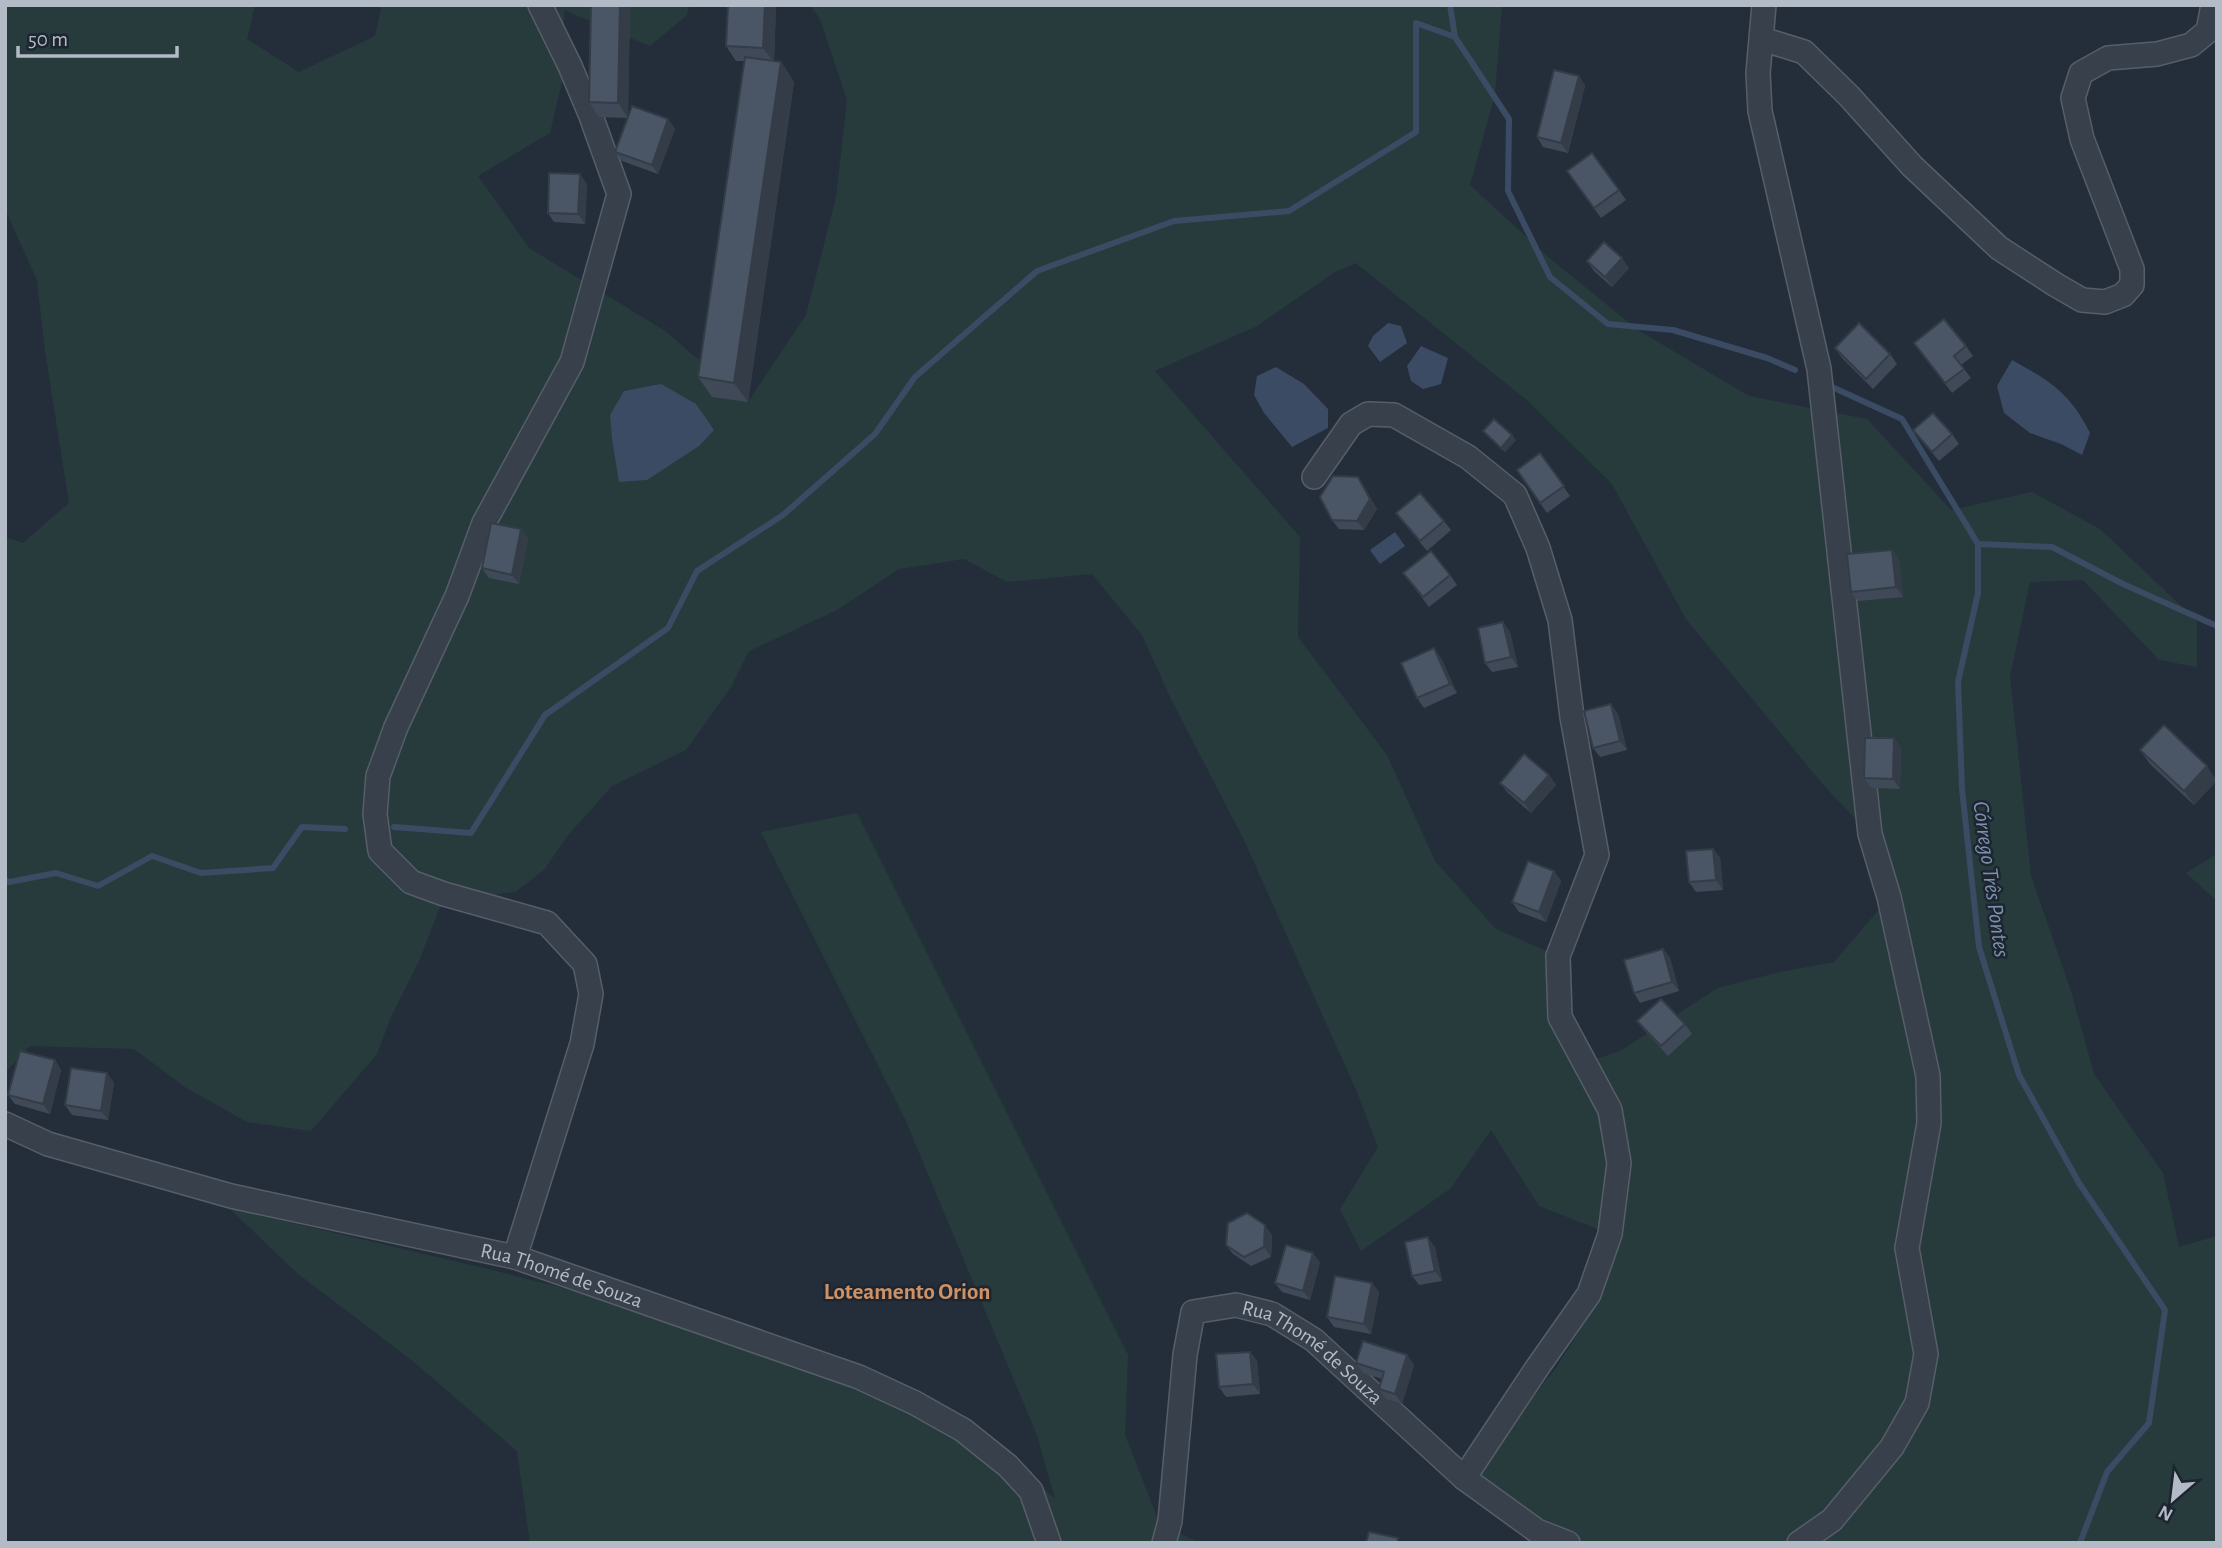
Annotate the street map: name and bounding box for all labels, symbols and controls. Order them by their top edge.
scale bar [18,14,177,58]
text: 50 m [28,29,68,50]
water label: Córrego Três Pontes [1968,800,2013,959]
street label: Rua Thomé de Souza [479,1240,646,1312]
district label: Loteamento Orion [824,1281,990,1304]
street label: Rua Thomé de Souza [1240,1297,1387,1409]
north arrow [2138,1464,2208,1534]
text: N [2155,1501,2176,1524]

